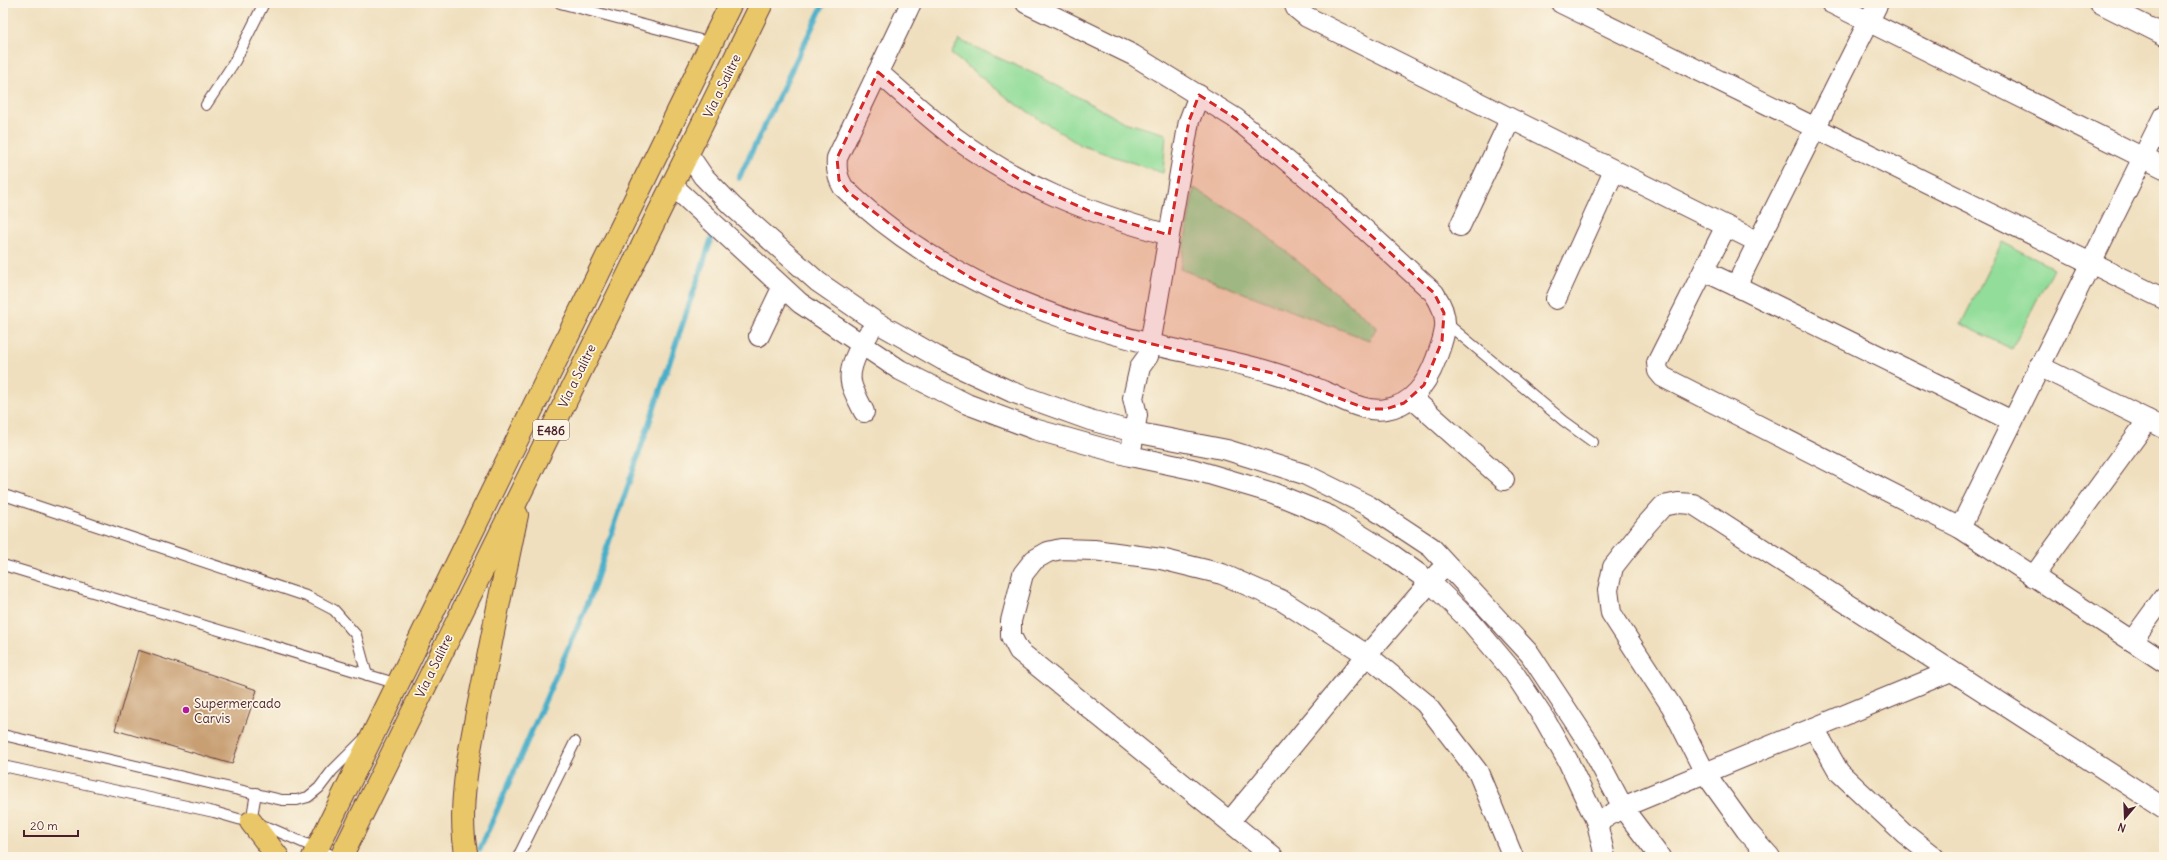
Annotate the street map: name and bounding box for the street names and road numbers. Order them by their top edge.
street label: Vía a Salitre [699,51,745,121]
street label: Vía a Salitre [554,341,600,411]
road number: E486 [533,420,569,440]
street label: Vía a Salitre [411,631,457,701]

